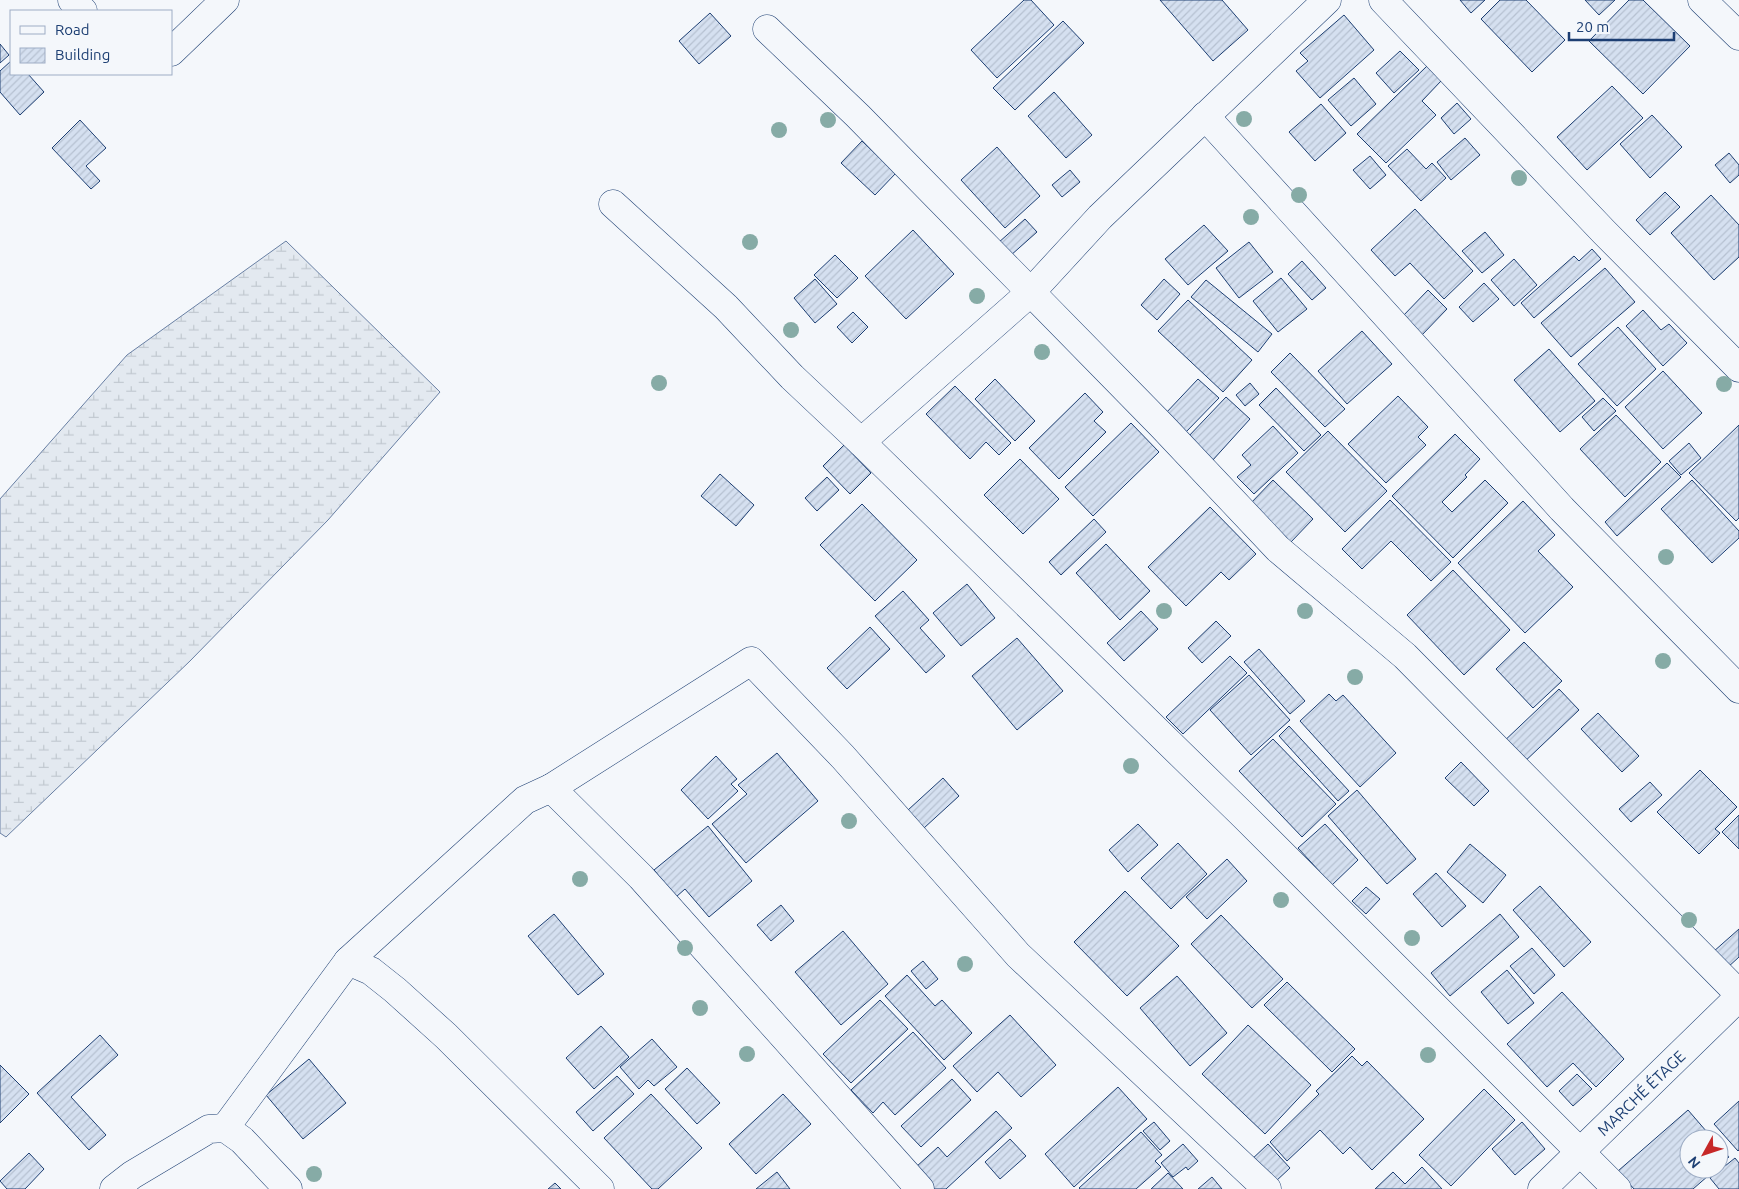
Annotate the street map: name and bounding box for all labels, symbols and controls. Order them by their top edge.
legend [10,10,172,75]
scale bar [1569,10,1674,42]
text: 20 m [1576,18,1609,35]
text: Road [55,21,90,38]
text: Building [55,46,110,63]
street label: MARCHÉ ÉTAGE [1592,1045,1688,1139]
north arrow [1679,1129,1729,1179]
text: N [1685,1153,1704,1172]

